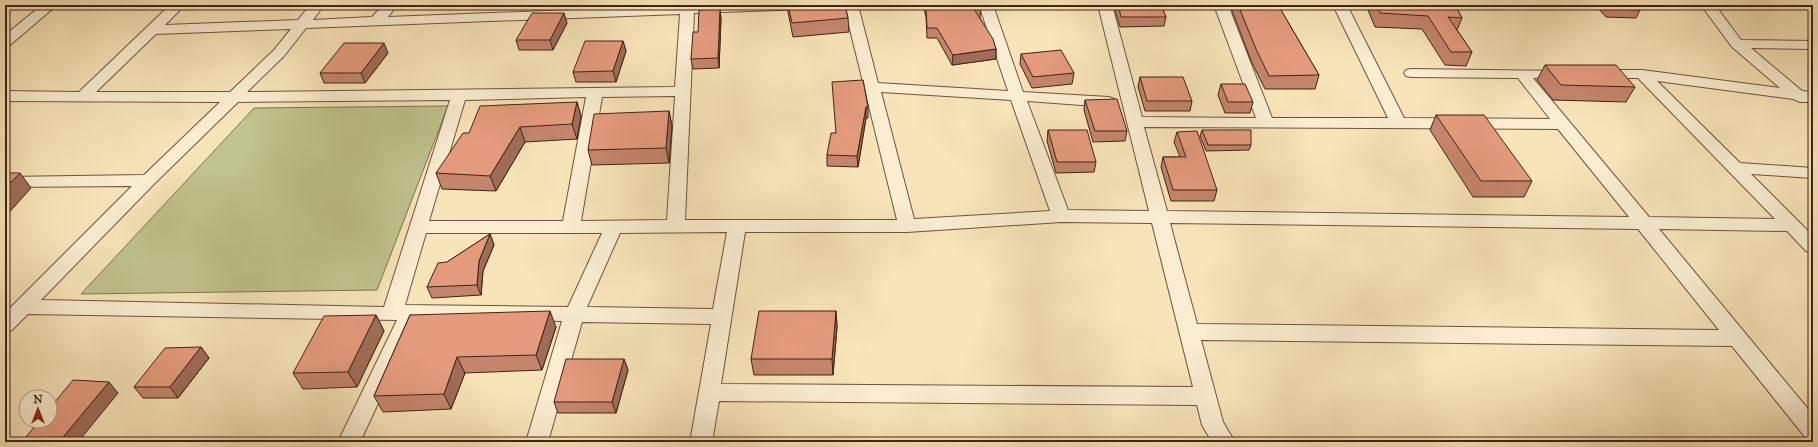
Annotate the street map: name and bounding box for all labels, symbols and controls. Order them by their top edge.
north arrow [18,389,58,429]
text: N [33,393,43,406]

